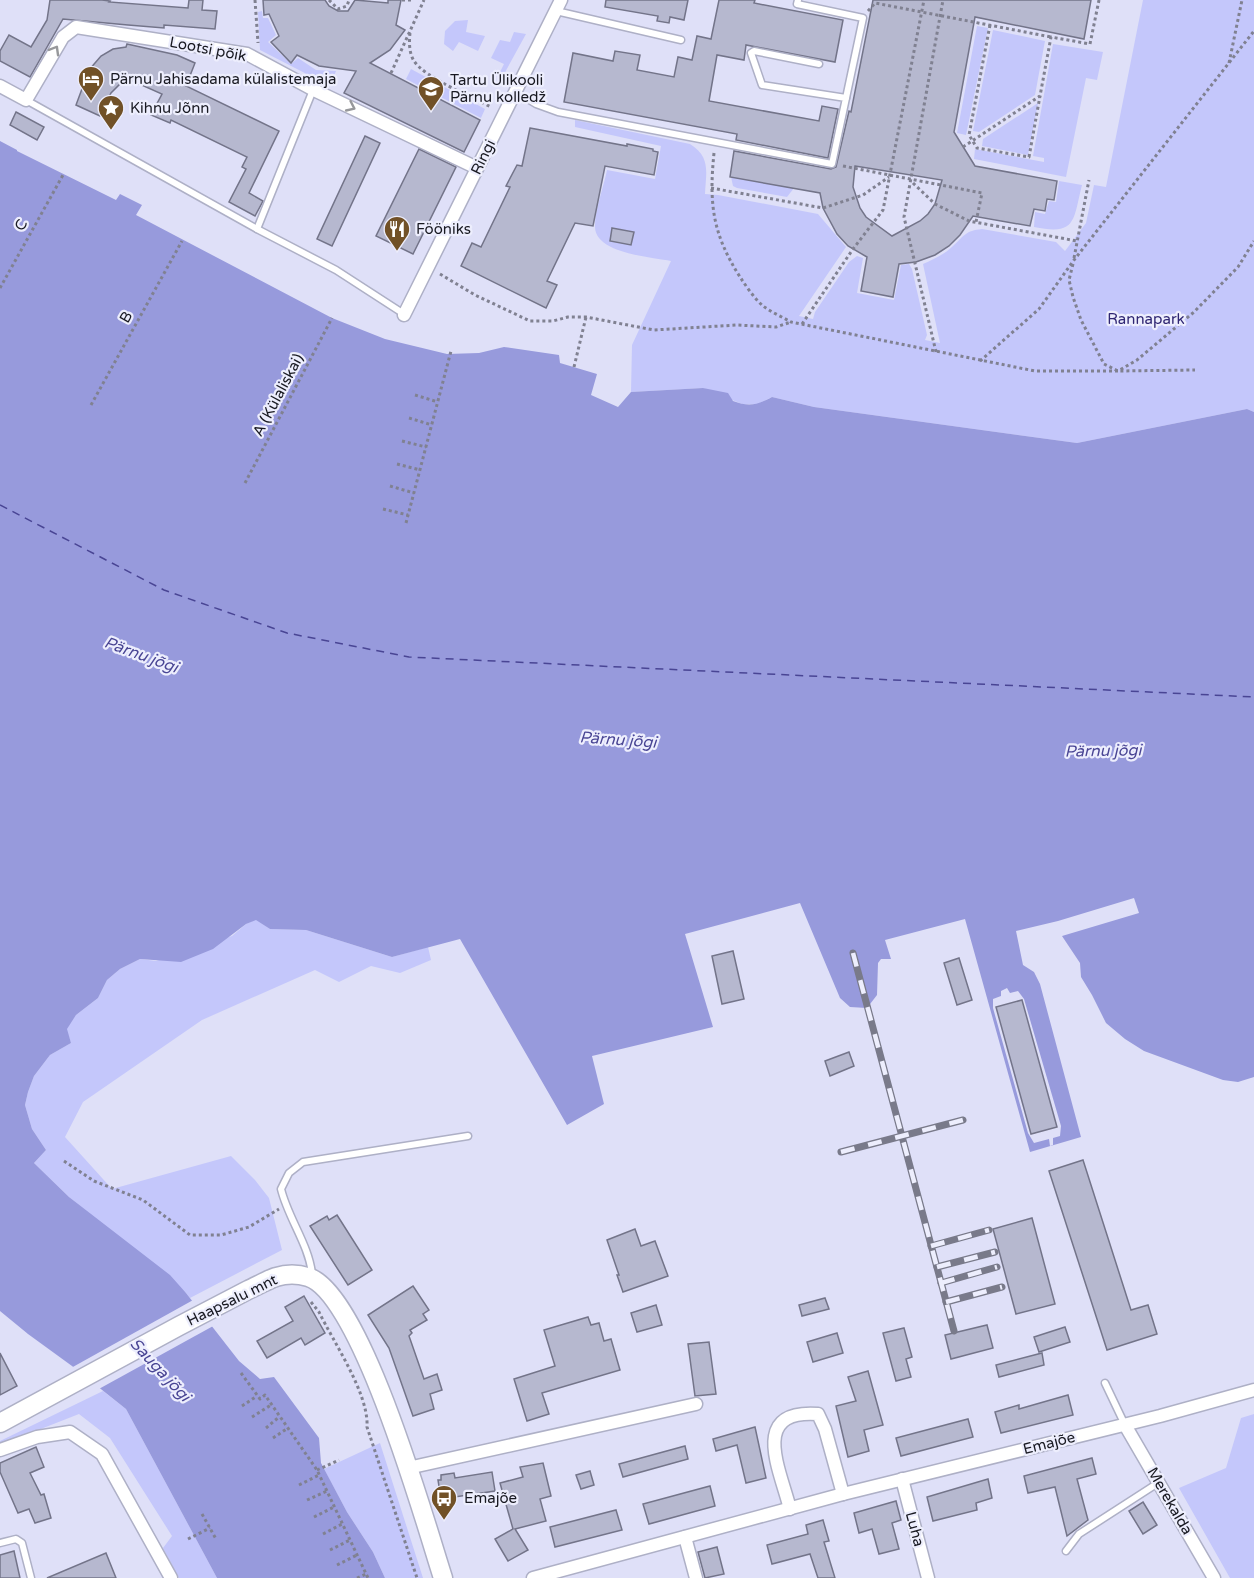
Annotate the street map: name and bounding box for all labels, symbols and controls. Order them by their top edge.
street label: Lootsi põik [168,33,248,65]
one-way arrow [48,46,60,56]
hotel icon: Pärnu Jahisadama külalistemaja [76,64,106,102]
place label: Pärnu Jahisadama külalistemaja [110,70,337,88]
place label: Tartu Ülikooli Pärnu kolledž [450,71,546,106]
school or university icon: Tartu Ülikooli Pärnu kolledž [416,74,446,112]
place icon: Kihnu Jõnn [96,93,126,131]
place label: Kihnu Jõnn [130,99,209,117]
one-way arrow [344,100,355,112]
street label: Ringi [467,137,499,177]
restaurant icon: Fööniks [382,214,412,252]
street label: C [11,216,31,234]
place label: Fööniks [416,220,471,238]
street label: B [116,308,136,326]
park label: Rannapark [1107,310,1185,328]
street label: A (Külaliskai) [249,351,307,439]
water label: Pärnu jõgi [101,632,182,678]
water label: Pärnu jõgi [579,727,659,753]
water label: Pärnu jõgi [1064,740,1144,762]
street label: Haapsalu mnt [184,1270,280,1330]
water label: Sauga jõgi [126,1334,196,1407]
street label: Emajõe [1021,1428,1077,1458]
street label: Merekalda [1143,1464,1197,1538]
bus stop icon: Emajõe [429,1483,459,1521]
place label: Emajõe [464,1489,517,1507]
street label: Luha [902,1510,928,1548]

